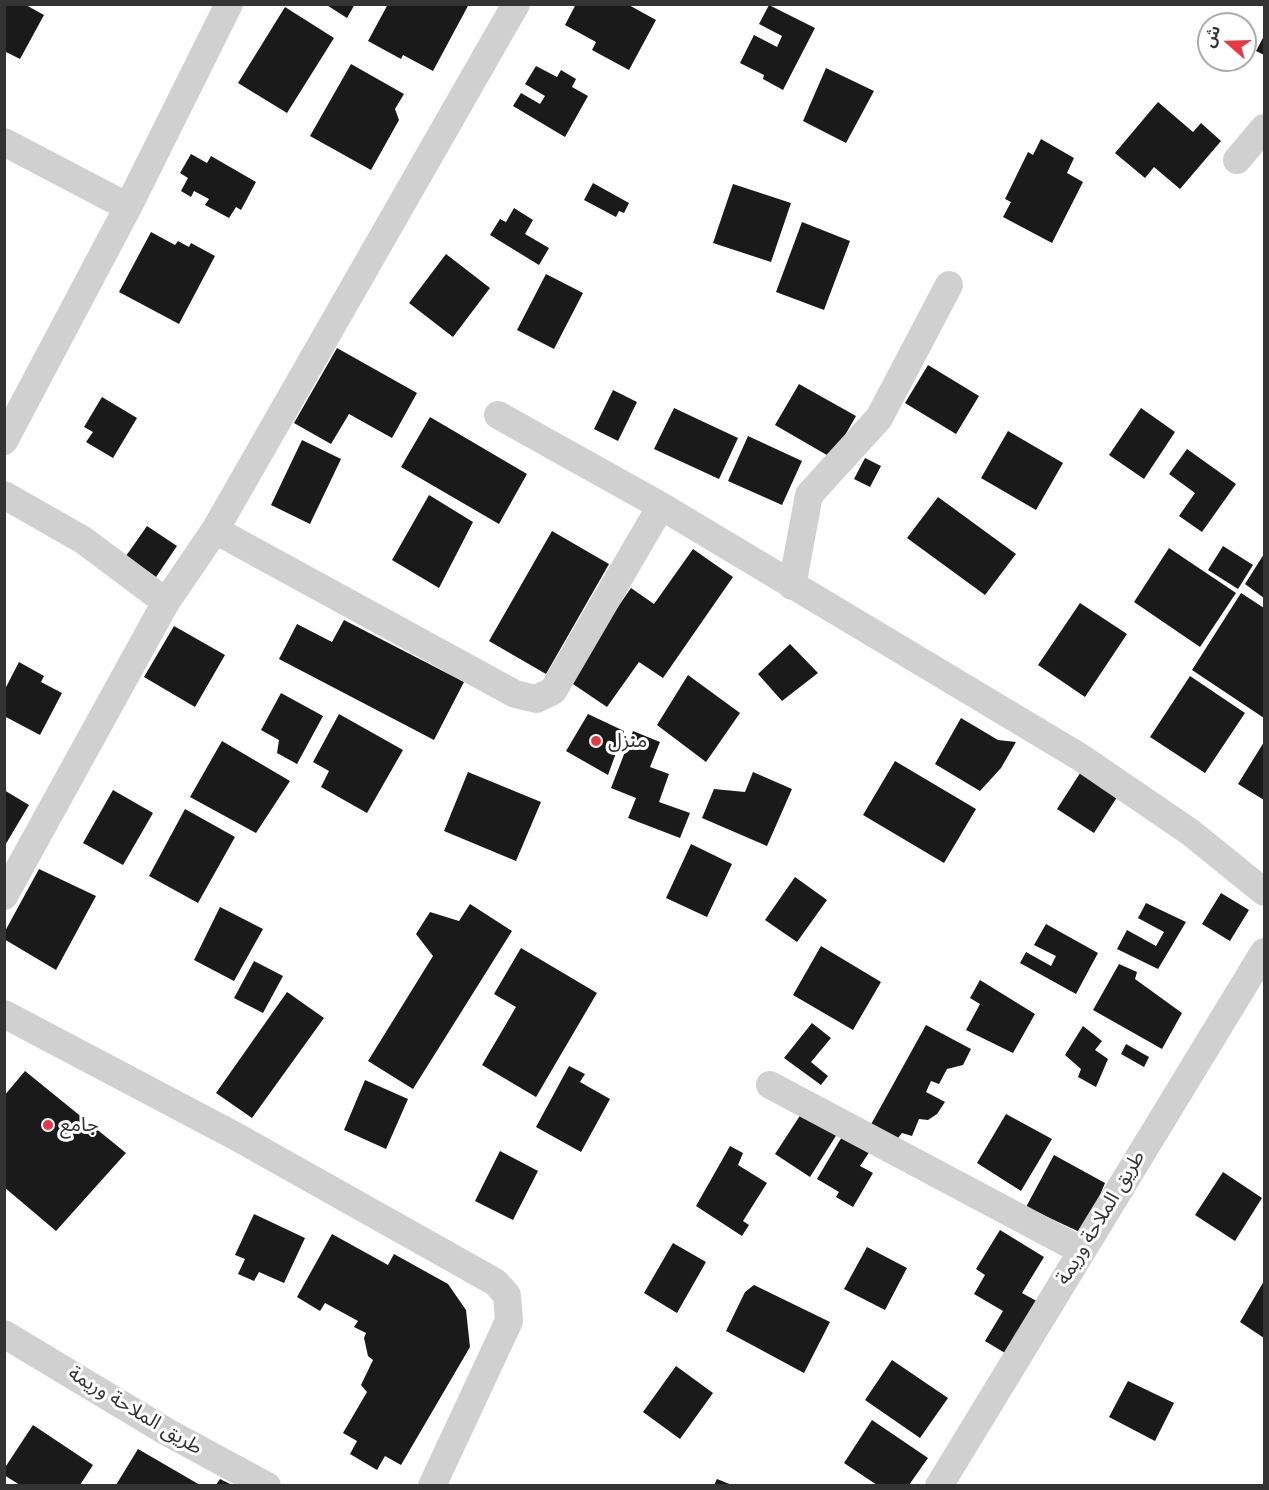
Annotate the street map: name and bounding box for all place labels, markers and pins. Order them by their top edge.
place label: منزل [608,729,647,753]
marker: منزل [589,734,603,748]
place label: جامع [60,1113,99,1137]
marker: جامع [41,1118,55,1132]

